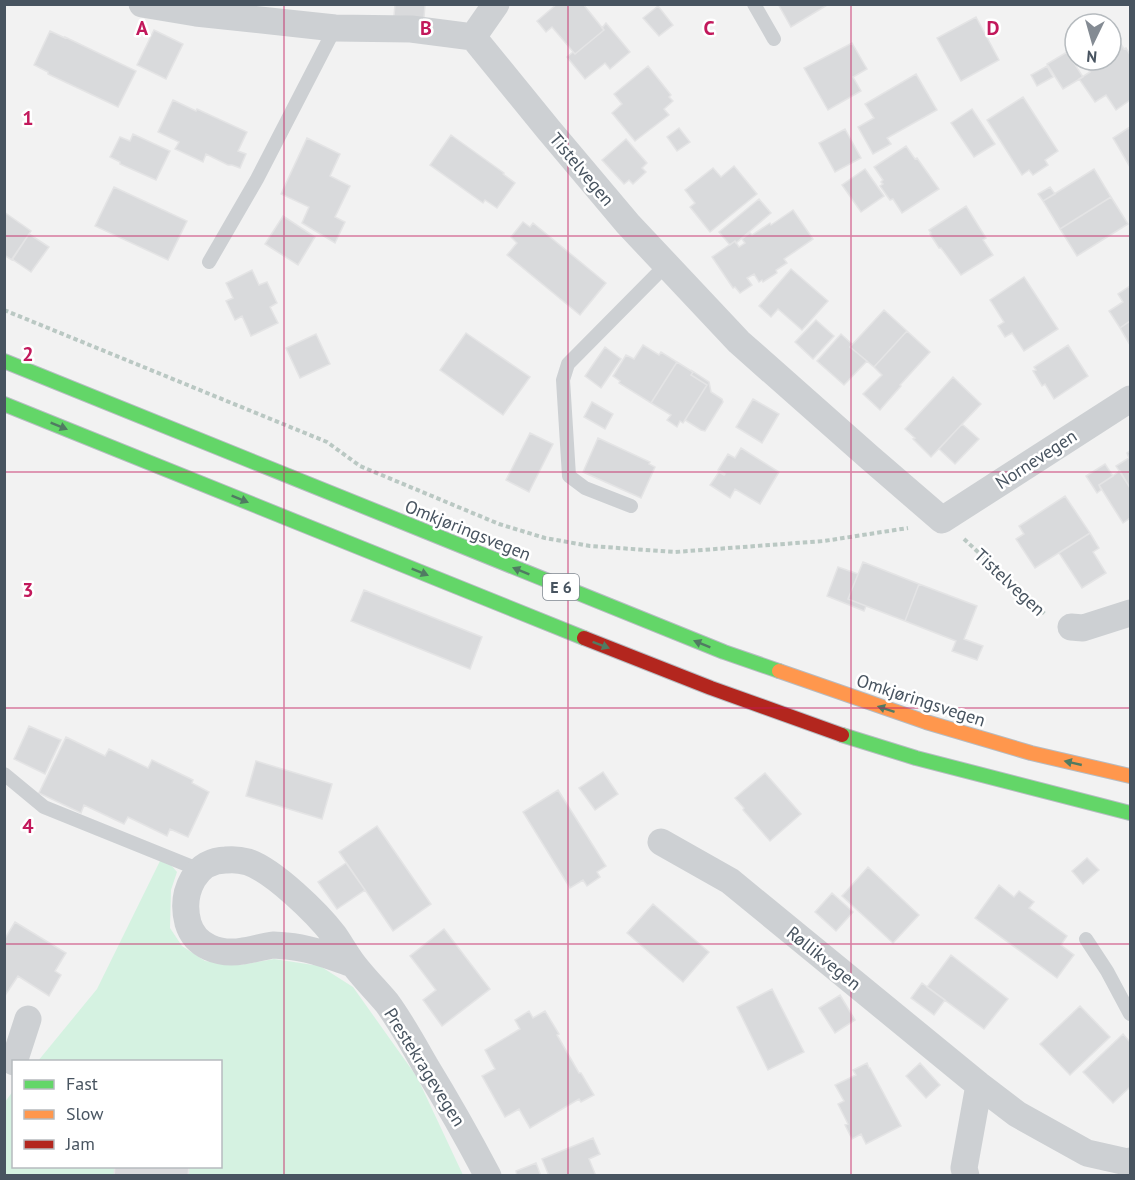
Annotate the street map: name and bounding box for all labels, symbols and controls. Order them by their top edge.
north arrow [1063,12,1123,72]
text: A [136,15,149,41]
text: B [420,15,432,41]
text: C [703,15,715,41]
text: D [987,15,1000,41]
text: N [1086,47,1098,67]
text: 1 [22,105,34,131]
street label: Tistelvegen [545,128,619,210]
text: 2 [22,341,34,367]
one-way arrow [50,421,68,431]
street label: Nornevegen [991,424,1081,494]
one-way arrow [231,494,249,504]
street label: Omkjøringsvegen [402,494,534,566]
street label: Tistelvegen [970,543,1050,621]
one-way arrow [512,566,530,576]
one-way arrow [412,567,430,577]
road number: E 6 [543,574,579,600]
text: 3 [22,577,34,603]
one-way arrow [693,638,711,648]
one-way arrow [592,640,610,650]
street label: Omkjøringsvegen [854,668,988,732]
one-way arrow [877,703,895,713]
one-way arrow [1064,757,1083,767]
text: 4 [22,813,34,839]
street label: Røllikvegen [782,921,866,995]
street label: Prestekragevegen [379,1003,471,1131]
legend [12,1060,222,1168]
text: Fast [66,1072,98,1095]
text: Slow [66,1102,104,1125]
text: Jam [65,1132,95,1155]

